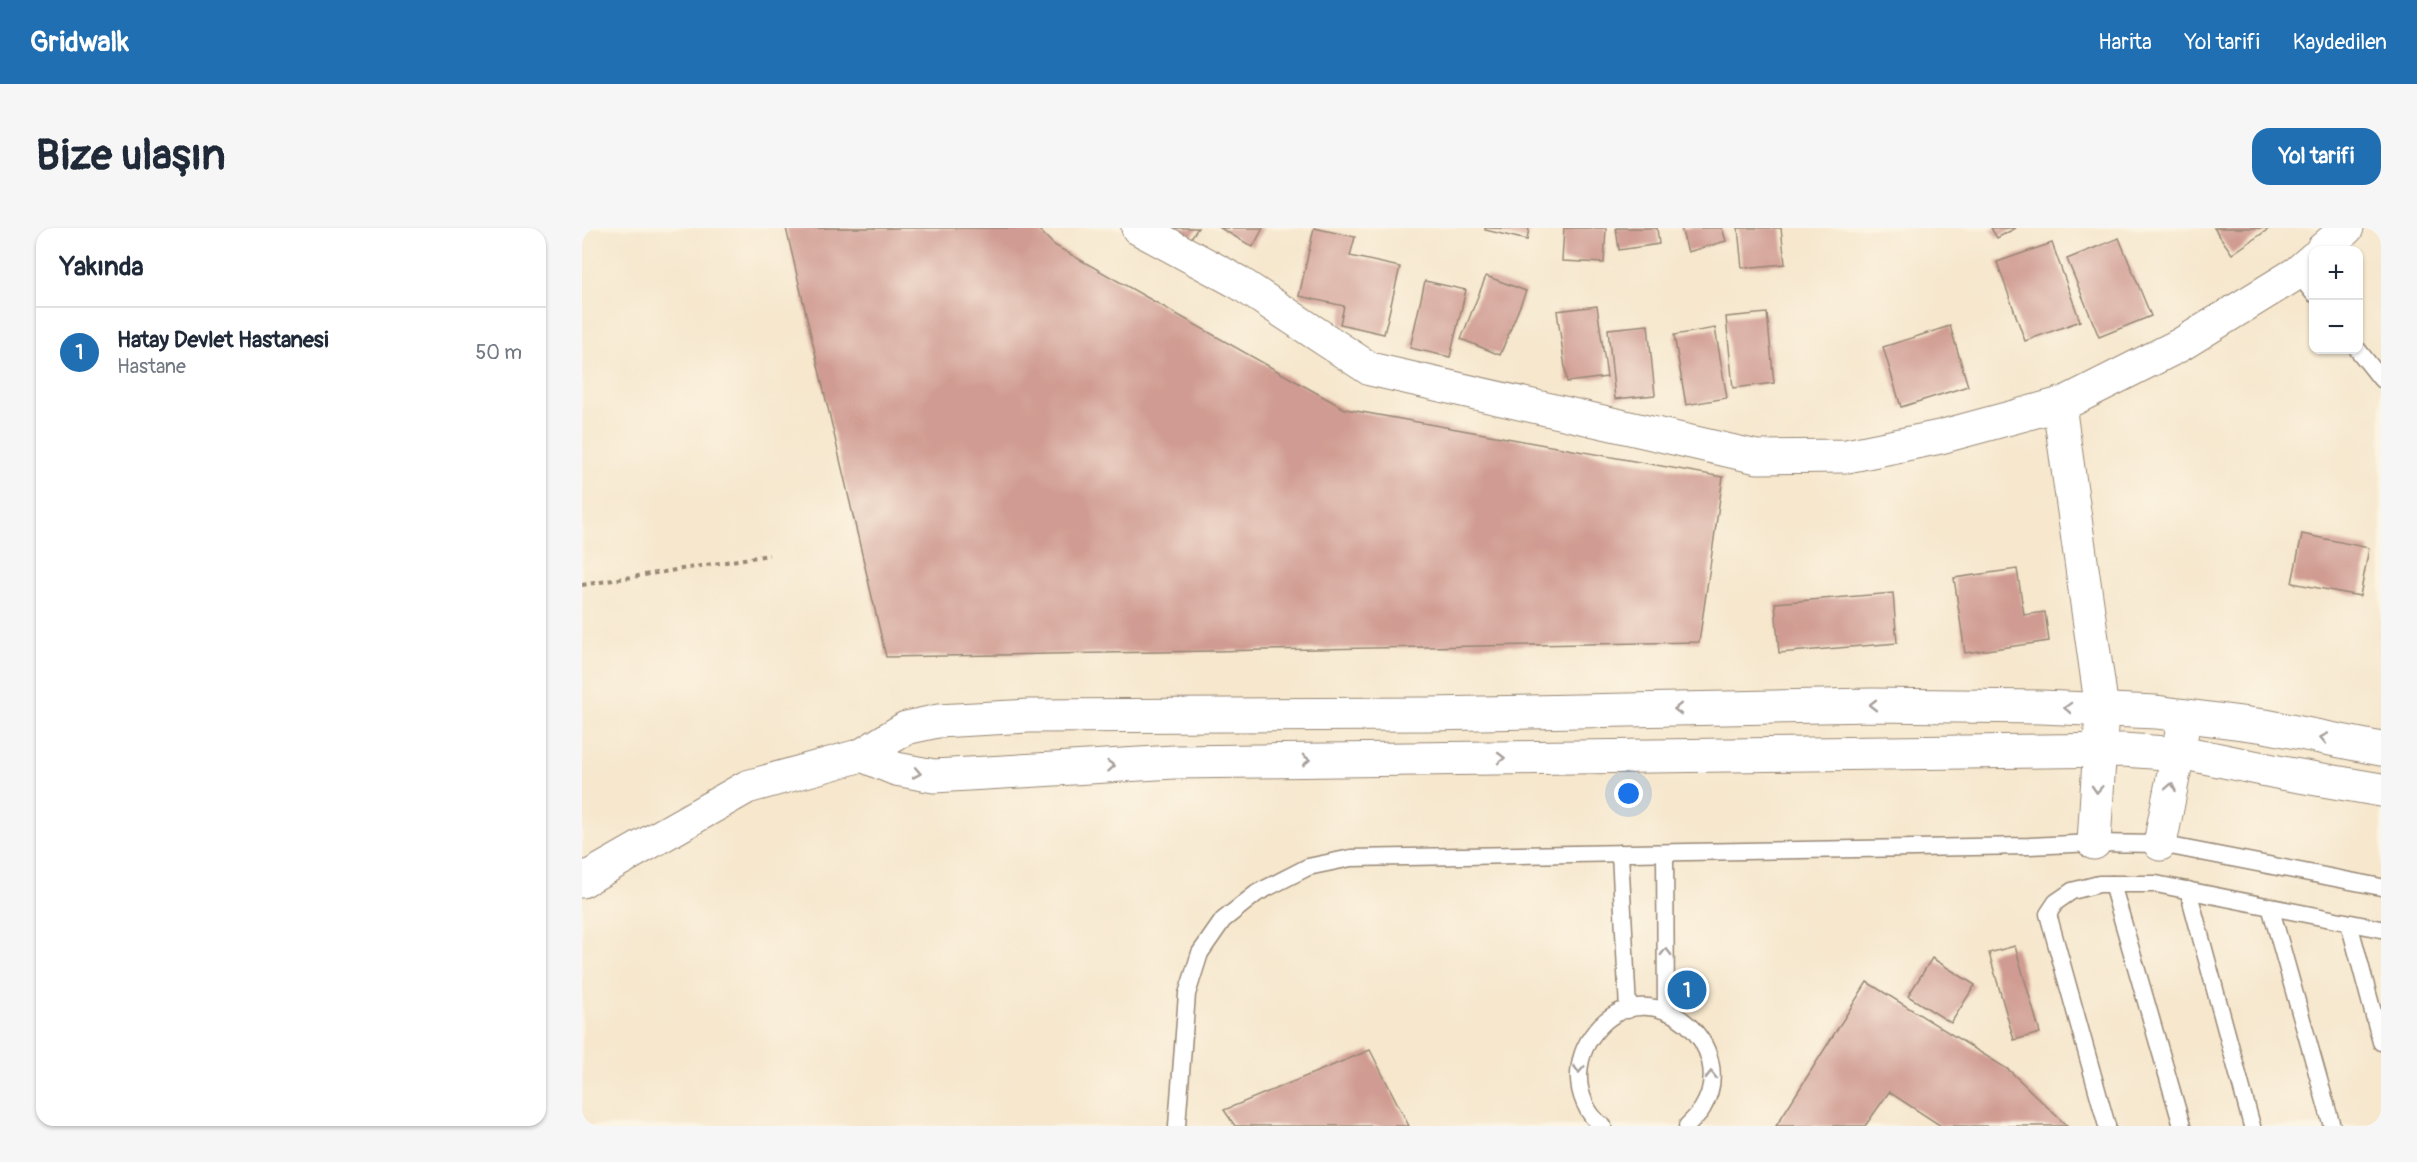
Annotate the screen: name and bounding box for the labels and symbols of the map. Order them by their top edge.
one-way arrow [1868,699,1877,711]
one-way arrow [2063,702,2072,715]
one-way arrow [1673,703,1682,715]
one-way arrow [2319,732,2329,745]
one-way arrow [1497,752,1506,764]
one-way arrow [1302,754,1311,766]
one-way arrow [1107,759,1116,772]
one-way arrow [912,766,922,779]
your location [1614,779,1643,808]
one-way arrow [2164,782,2177,792]
one-way arrow [2091,785,2104,794]
one-way arrow [1660,948,1672,957]
pin: 1 [1668,968,1706,1012]
one-way arrow [1573,1064,1586,1073]
one-way arrow [1705,1070,1717,1079]

